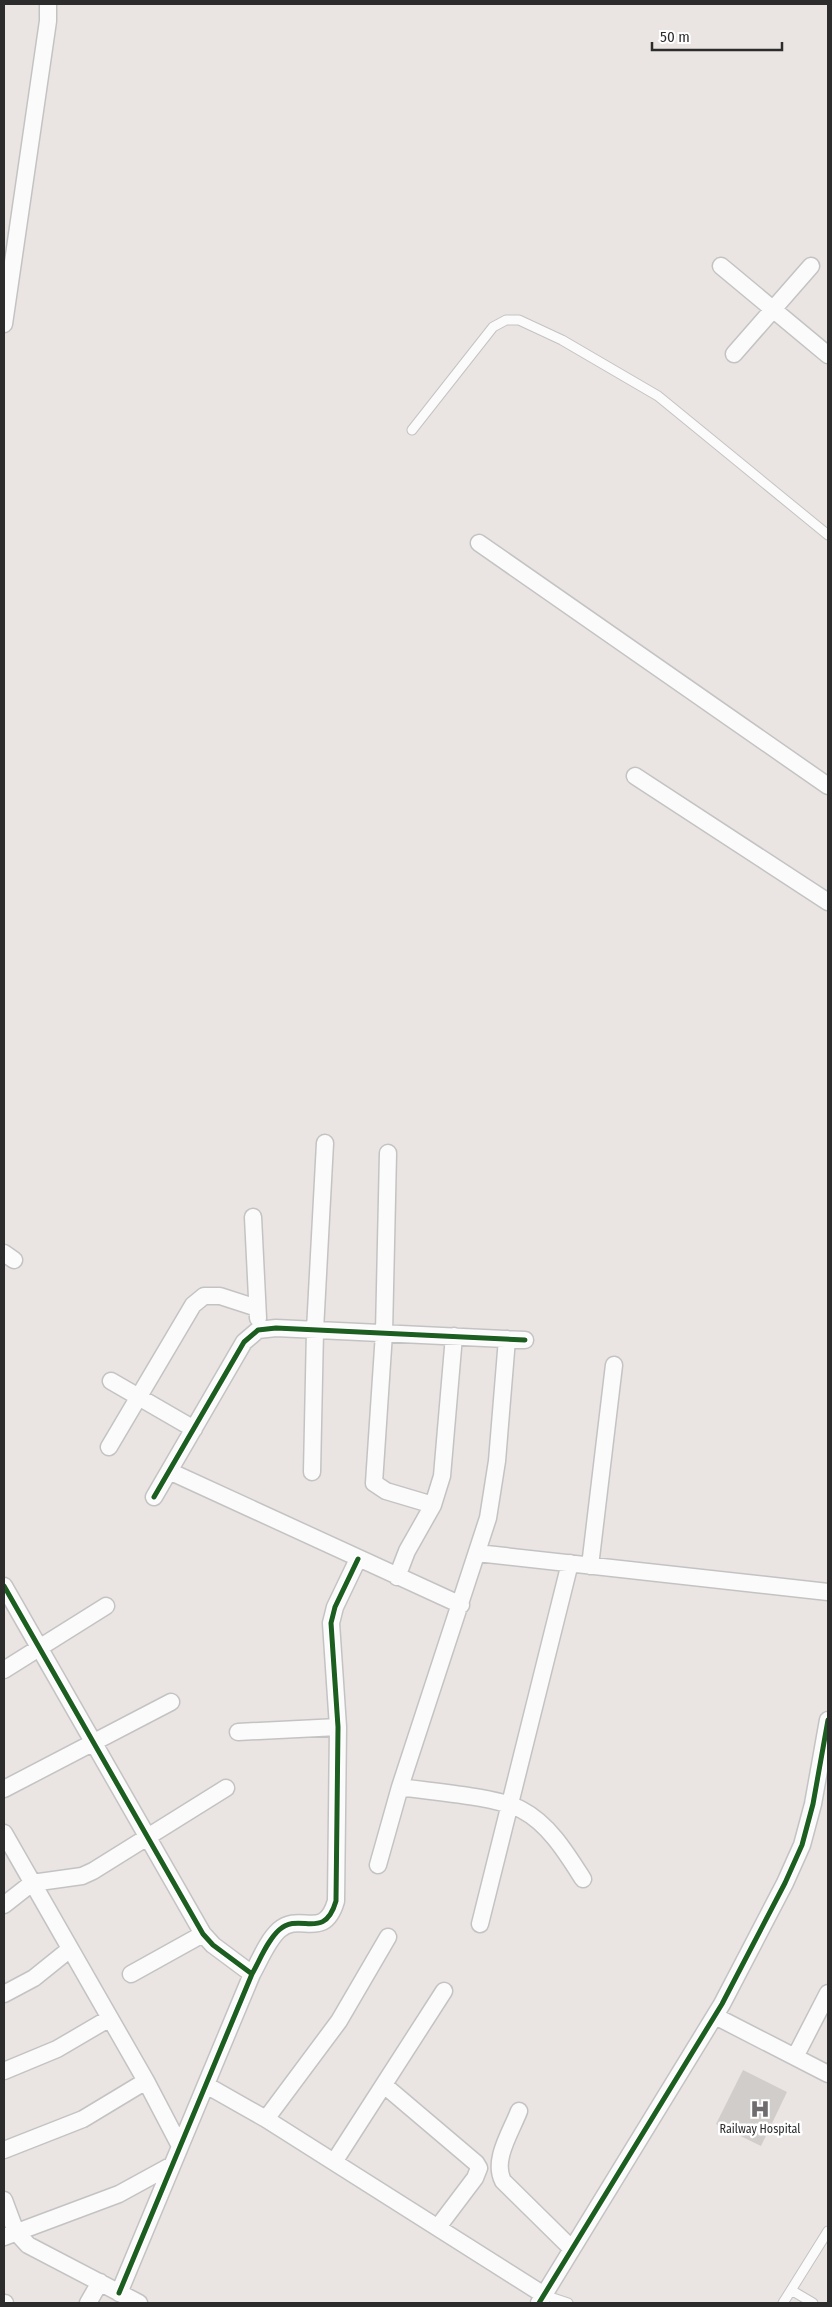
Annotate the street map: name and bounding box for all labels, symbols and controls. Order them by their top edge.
scale bar [652,20,782,52]
text: 50 m [660,28,690,46]
hospital icon: Railway Hospital [749,2098,771,2120]
place label: Railway Hospital [720,2122,800,2136]

